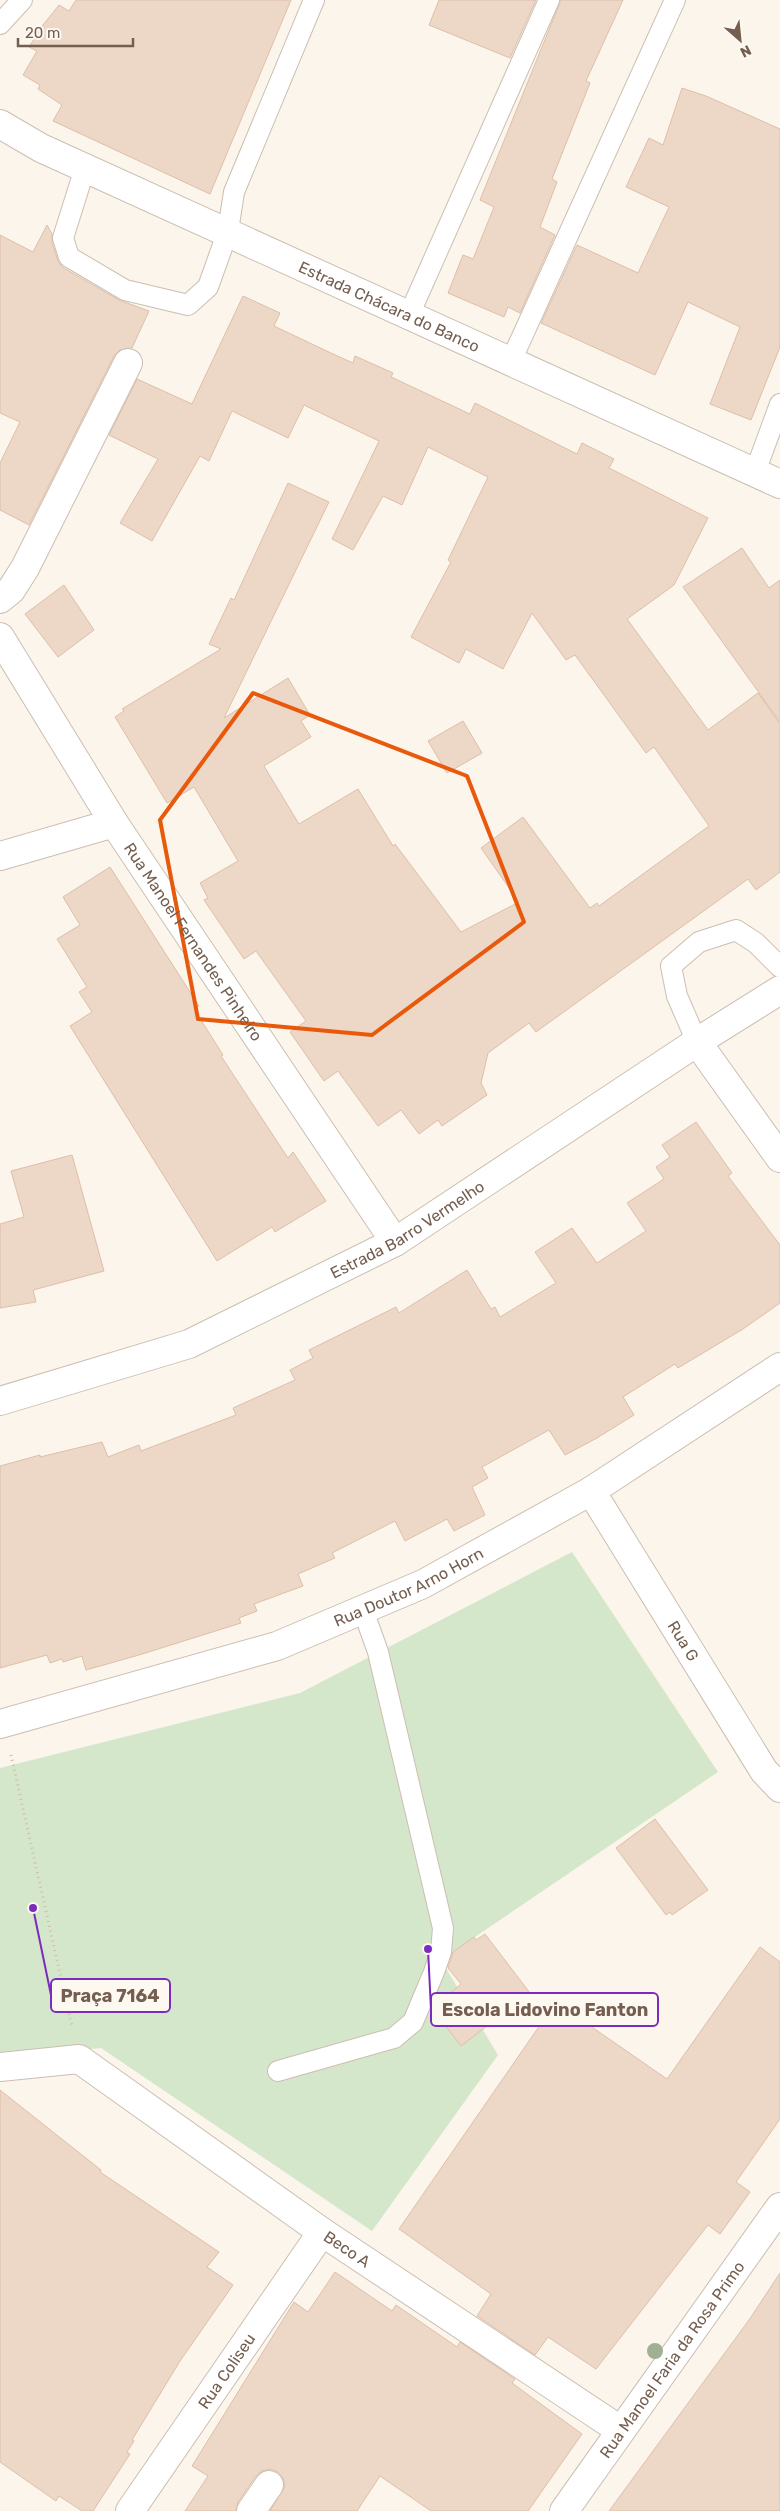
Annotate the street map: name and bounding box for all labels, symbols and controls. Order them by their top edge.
scale bar [18,15,132,47]
north arrow [715,15,765,65]
text: 20 m [25,24,60,42]
text: N [737,41,754,61]
street label: Estrada Chácara do Banco [295,257,482,356]
street label: Rua Manoel Fernandes Pinheiro [120,839,266,1045]
street label: Estrada Barro Vermelho [327,1177,488,1283]
street label: Rua Doutor Arno Horn [331,1544,487,1631]
street label: Rua G [663,1617,703,1665]
callout: Praça 7164 [51,1979,170,2012]
text: Praça 7164 [60,1985,160,2007]
callout: Escola Lidovino Fanton [431,1993,658,2026]
text: Escola Lidovino Fanton [442,1999,648,2021]
street label: Beco A [320,2227,374,2272]
street label: Rua Manoel Faria da Rosa Primo [596,2258,749,2462]
street label: Rua Coliseu [194,2330,259,2413]

